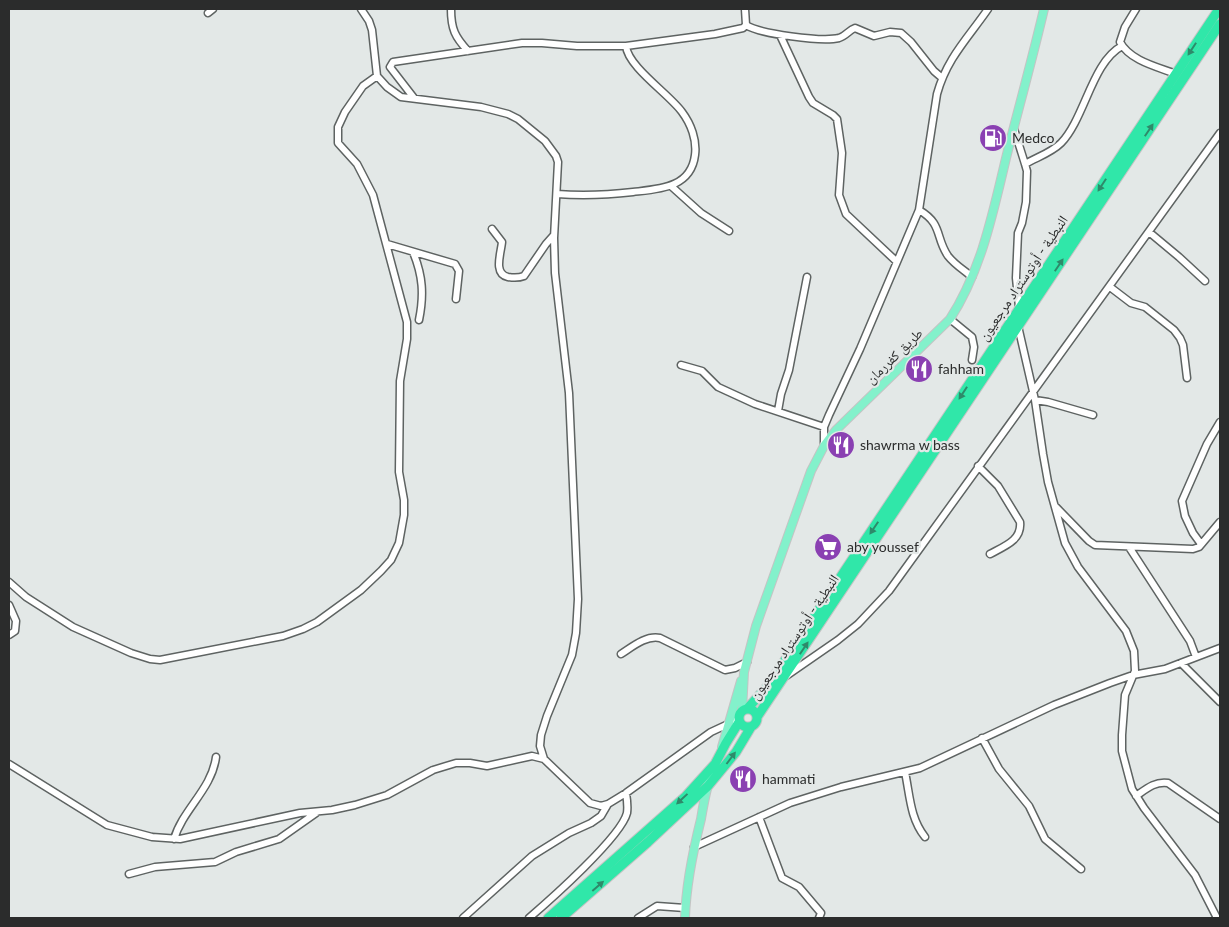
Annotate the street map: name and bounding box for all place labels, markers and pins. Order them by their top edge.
fuel station icon: Medco [978,123,1008,153]
place label: Medco [1012,129,1055,146]
restaurant icon: fahham [904,354,934,384]
place label: fahham [938,360,984,377]
restaurant icon: shawrma w bass [826,430,856,460]
place label: shawrma w bass [860,436,960,453]
supermarket icon: aby youssef [813,532,843,562]
place label: aby youssef [847,538,919,555]
restaurant icon: hammati [728,764,758,794]
place label: hammati [762,770,815,787]

